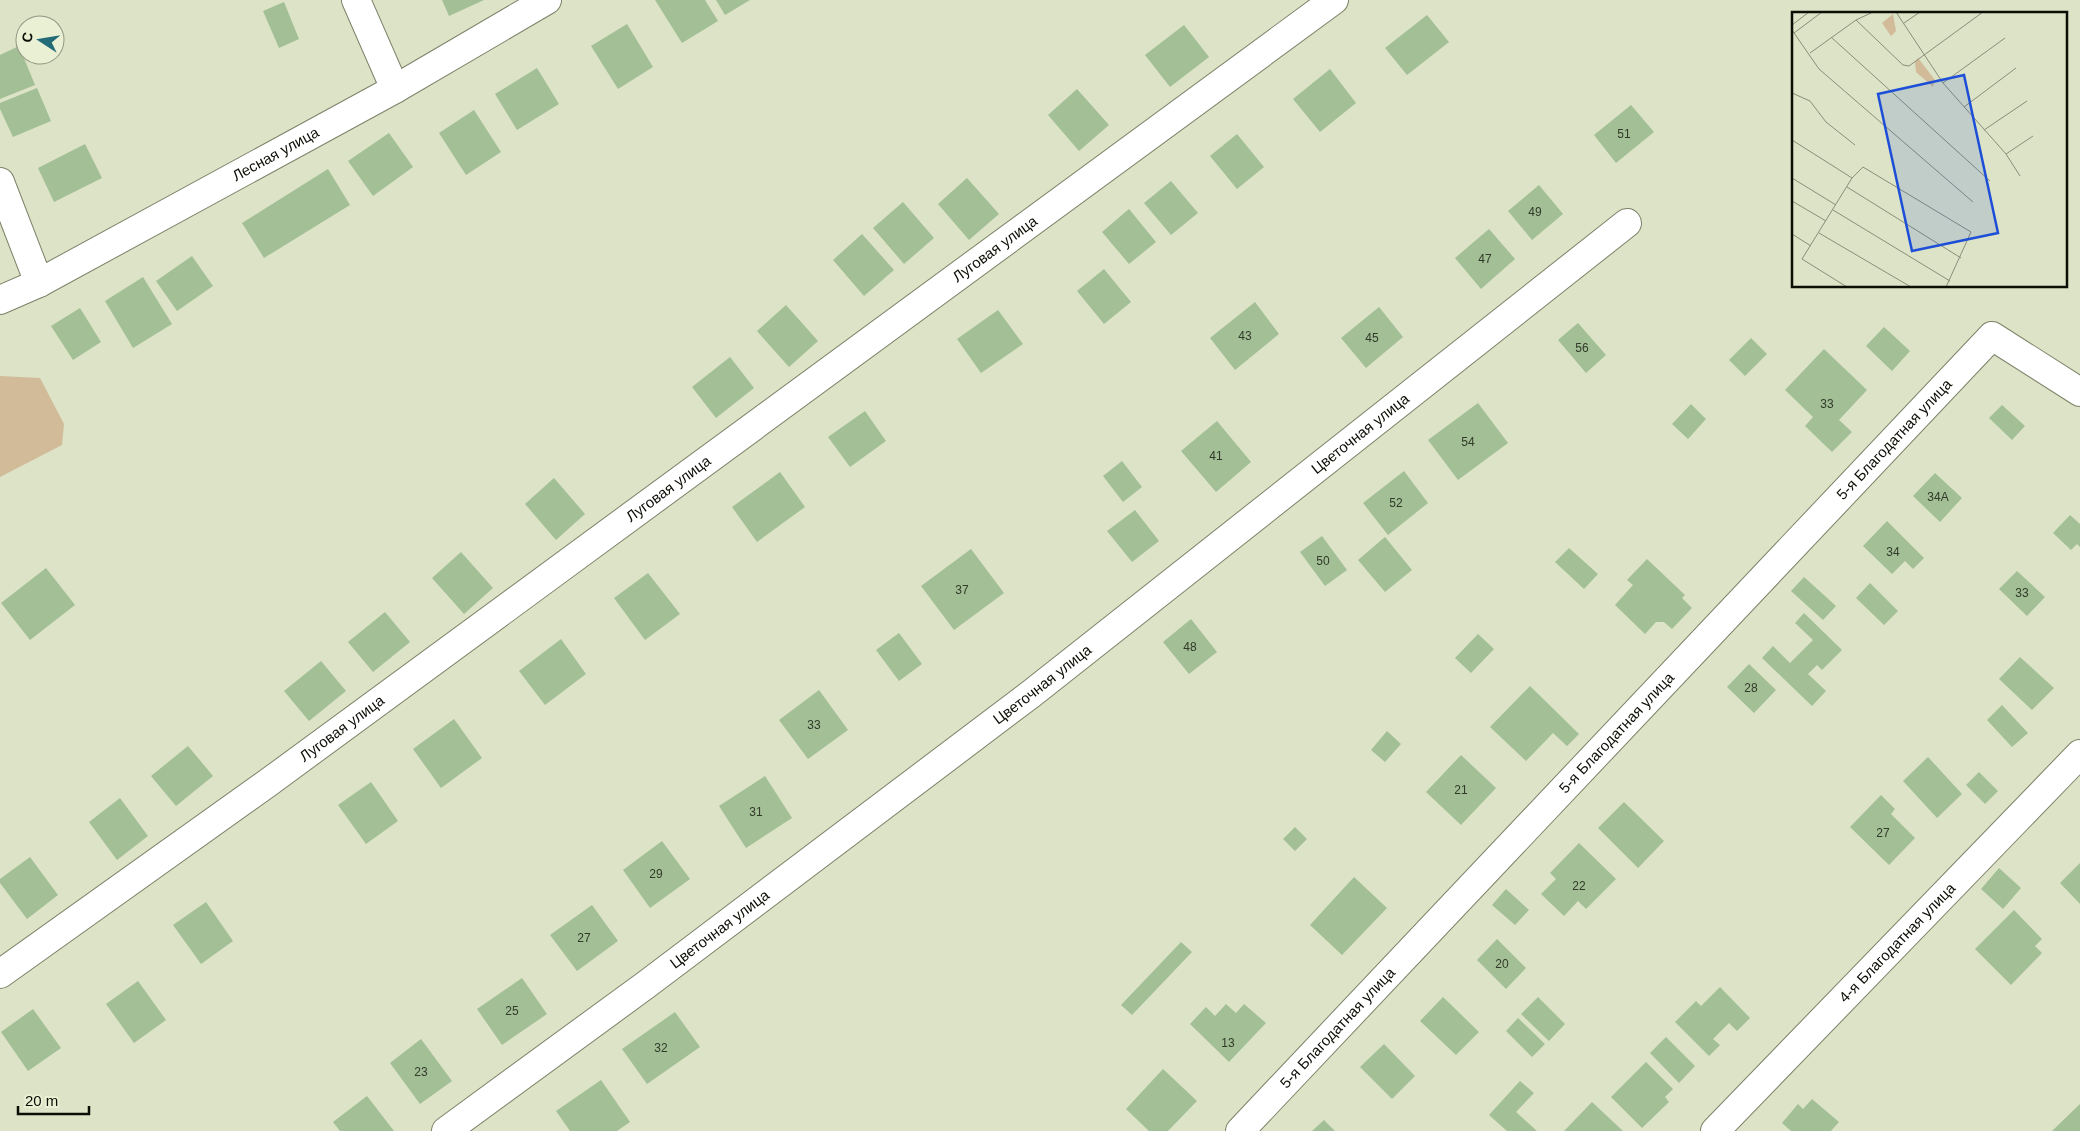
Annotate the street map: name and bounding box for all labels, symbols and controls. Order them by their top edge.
inset map [1792,12,2068,288]
north arrow [15,15,65,65]
text: С [18,31,36,44]
street label: Лесная улица [229,123,322,184]
house number: 51 [1617,127,1631,141]
house number: 49 [1528,205,1542,219]
street label: Луговая улица [949,212,1041,285]
house number: 47 [1478,252,1492,266]
house number: 43 [1238,329,1252,343]
house number: 45 [1365,331,1379,345]
house number: 56 [1575,341,1589,355]
street label: 5-я Благодатная улица [1833,375,1955,503]
street label: Цветочная улица [1308,389,1413,477]
house number: 33 [1820,397,1834,411]
house number: 54 [1461,435,1475,449]
house number: 41 [1209,449,1223,463]
street label: Луговая улица [622,451,714,525]
house number: 34А [1927,490,1949,504]
house number: 52 [1389,496,1403,510]
house number: 34 [1886,545,1900,559]
house number: 50 [1316,554,1330,568]
house number: 37 [955,583,969,597]
house number: 33 [2015,586,2029,600]
street label: Цветочная улица [990,640,1095,727]
house number: 48 [1183,640,1197,654]
street label: 5-я Благодатная улица [1555,668,1678,796]
house number: 28 [1744,681,1758,695]
street label: Луговая улица [296,691,388,765]
house number: 33 [807,718,821,732]
house number: 21 [1454,783,1468,797]
house number: 31 [749,805,763,819]
house number: 27 [1876,826,1890,840]
house number: 29 [649,867,663,881]
house number: 22 [1572,879,1586,893]
street label: 4-я Благодатная улица [1835,879,1959,1006]
street label: Цветочная улица [666,886,773,972]
house number: 27 [577,931,591,945]
house number: 20 [1495,957,1509,971]
street label: 5-я Благодатная улица [1276,963,1399,1091]
house number: 25 [505,1004,519,1018]
house number: 13 [1221,1036,1235,1050]
house number: 32 [654,1041,668,1055]
house number: 23 [414,1065,428,1079]
scale bar [18,1084,89,1116]
text: 20 m [25,1092,58,1109]

